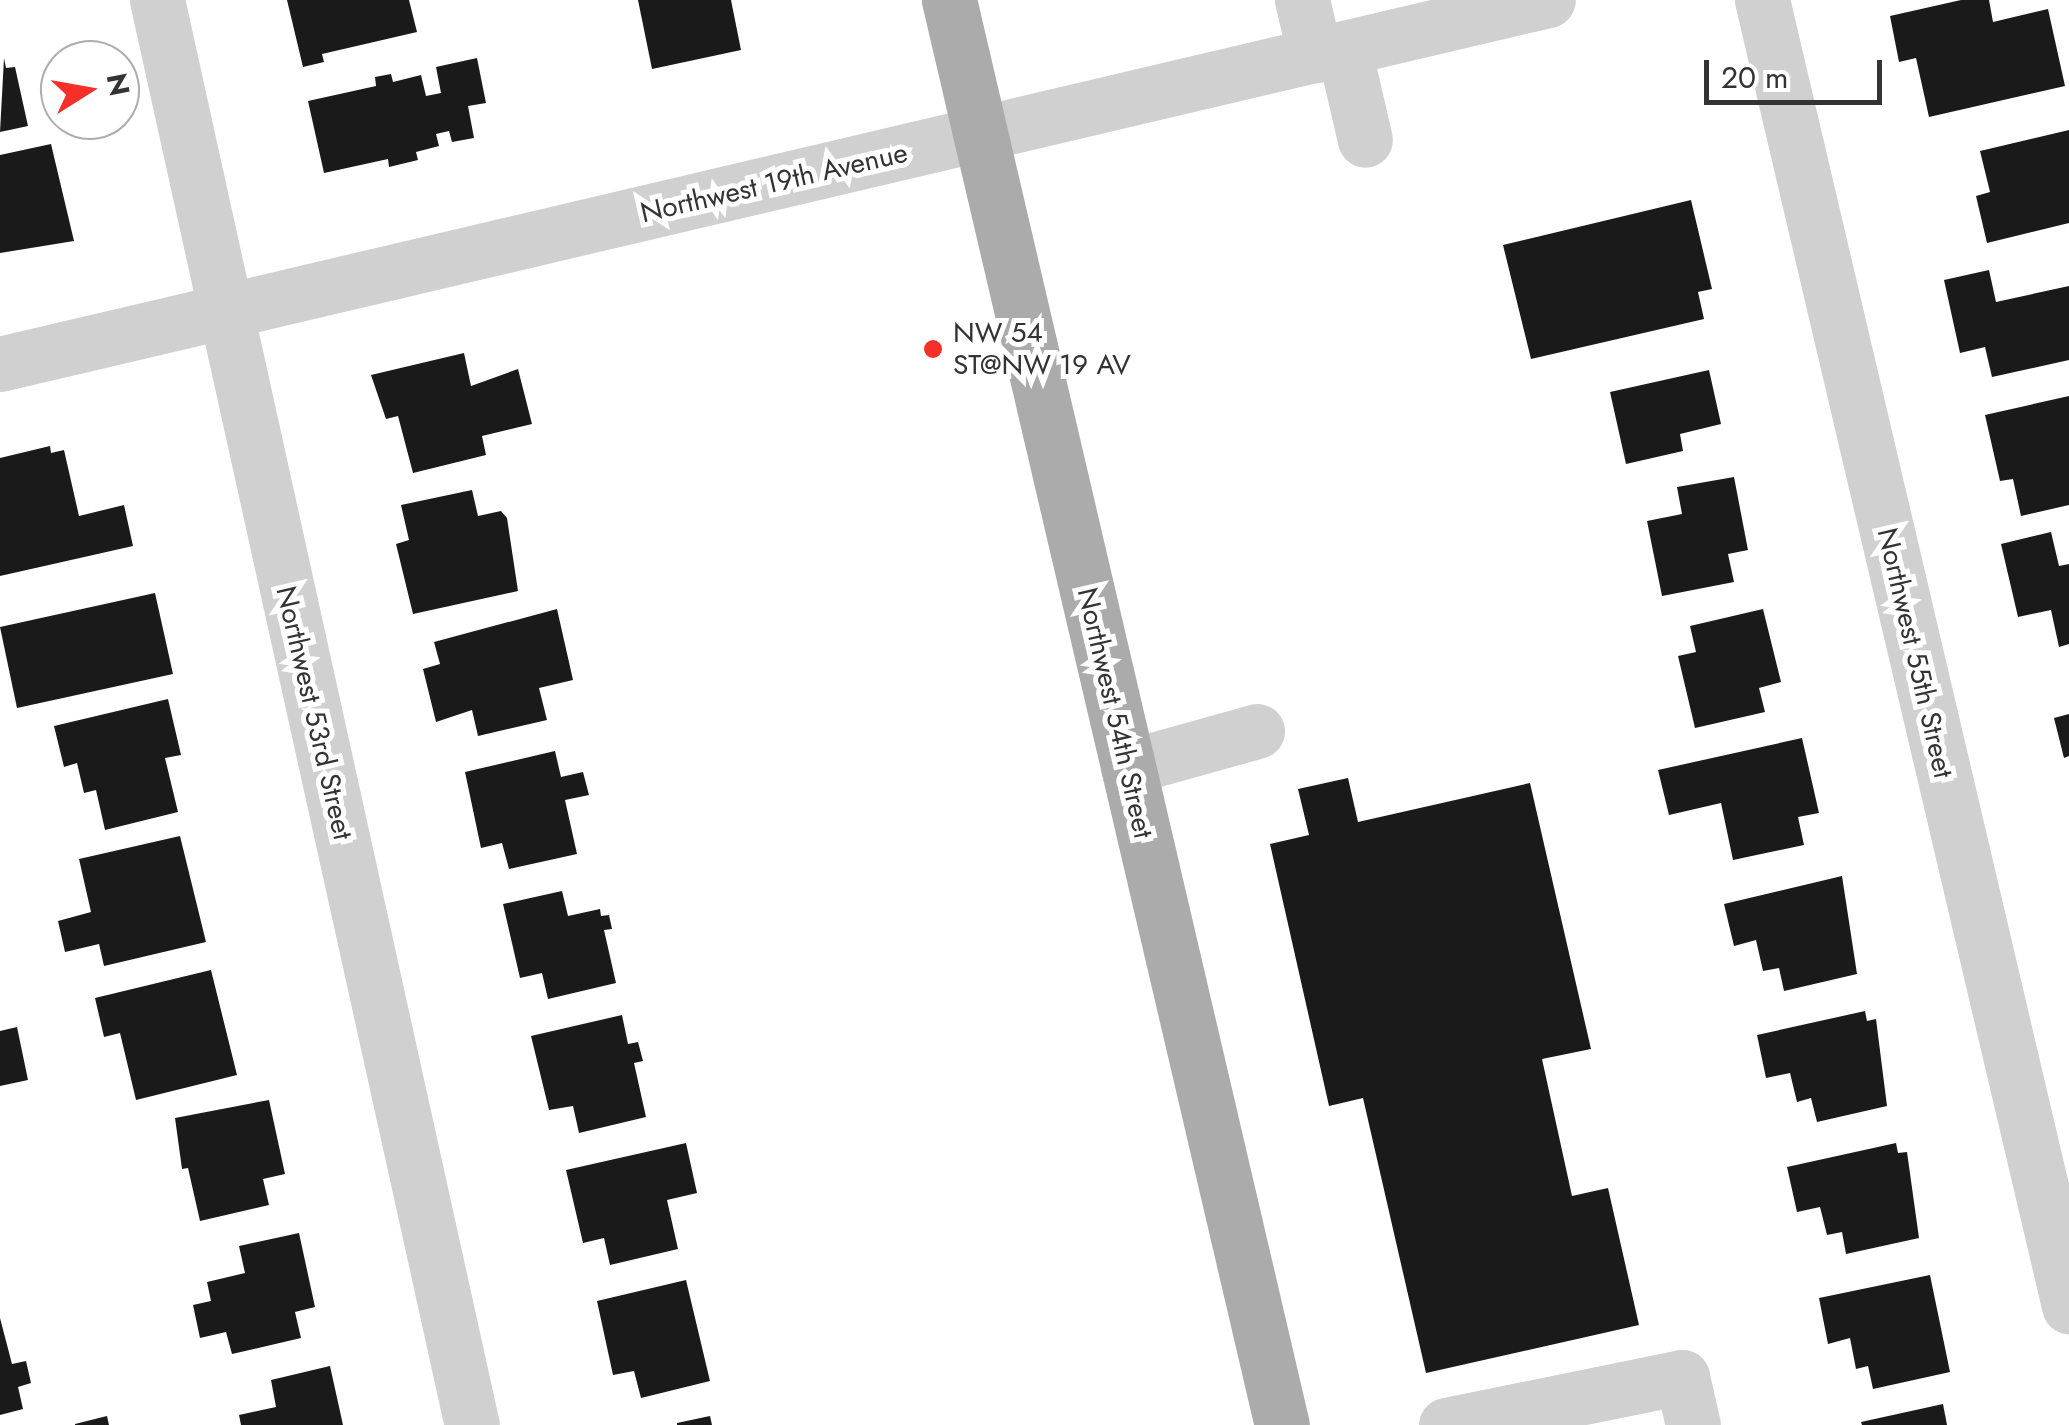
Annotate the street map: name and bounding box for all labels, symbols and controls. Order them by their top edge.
north arrow [40,40,140,140]
scale bar [1709,40,1886,102]
text: 20 m [1721,56,1788,99]
text: N [96,70,140,99]
street label: Northwest 19th Avenue [637,136,911,230]
place label: NW 54 ST@NW 19 AV [953,316,1131,382]
marker: NW 54 ST@NW 19 AV [922,338,944,360]
street label: Northwest 55th Street [1870,525,1960,781]
street label: Northwest 53rd Street [268,583,360,843]
street label: Northwest 54th Street [1070,584,1160,842]

